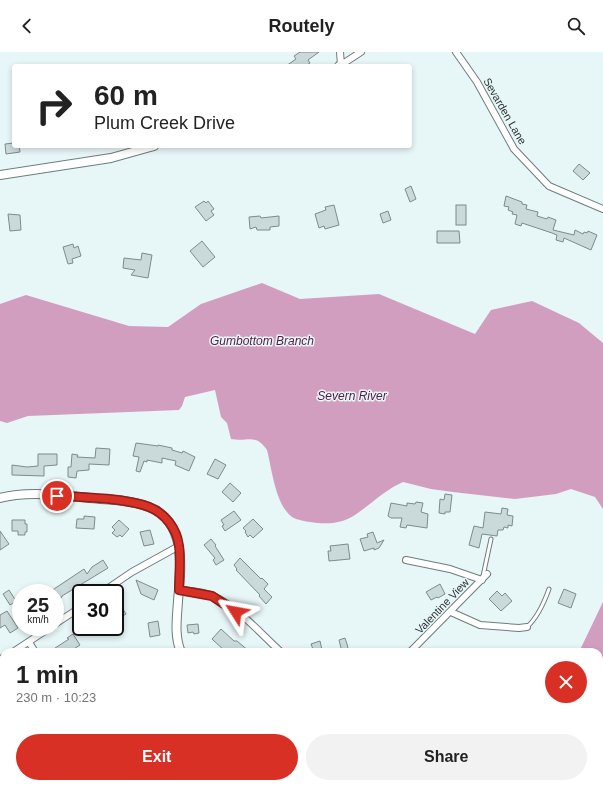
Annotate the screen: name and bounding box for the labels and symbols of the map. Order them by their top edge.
street label: Sevarden Lane [481,76,529,146]
water label: Gumbottom Branch [210,334,314,348]
water label: Severn River [317,389,388,403]
pin [40,479,74,513]
street label: Valentine View [413,576,471,636]
speed limit sign: 30 [72,584,124,636]
position arrow [215,591,257,633]

